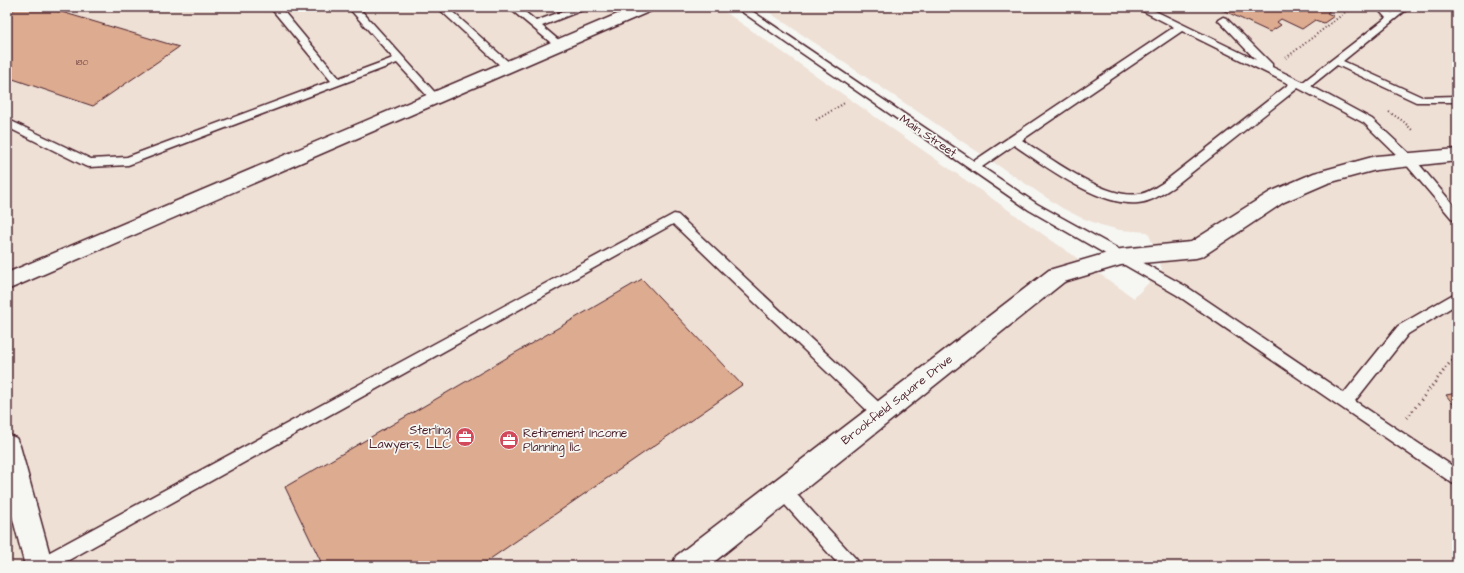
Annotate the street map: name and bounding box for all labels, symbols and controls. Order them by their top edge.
house number: 180 [76,56,89,69]
street label: Main Street [896,111,960,161]
street label: Brookfield Square Drive [838,351,957,449]
place label: Sterling Lawyers, LLC [369,422,452,454]
place label: Retirement Income Planning llc [523,425,628,457]
office icon: Sterling Lawyers, LLC [454,426,476,448]
office icon: Retirement Income Planning llc [498,429,520,451]

